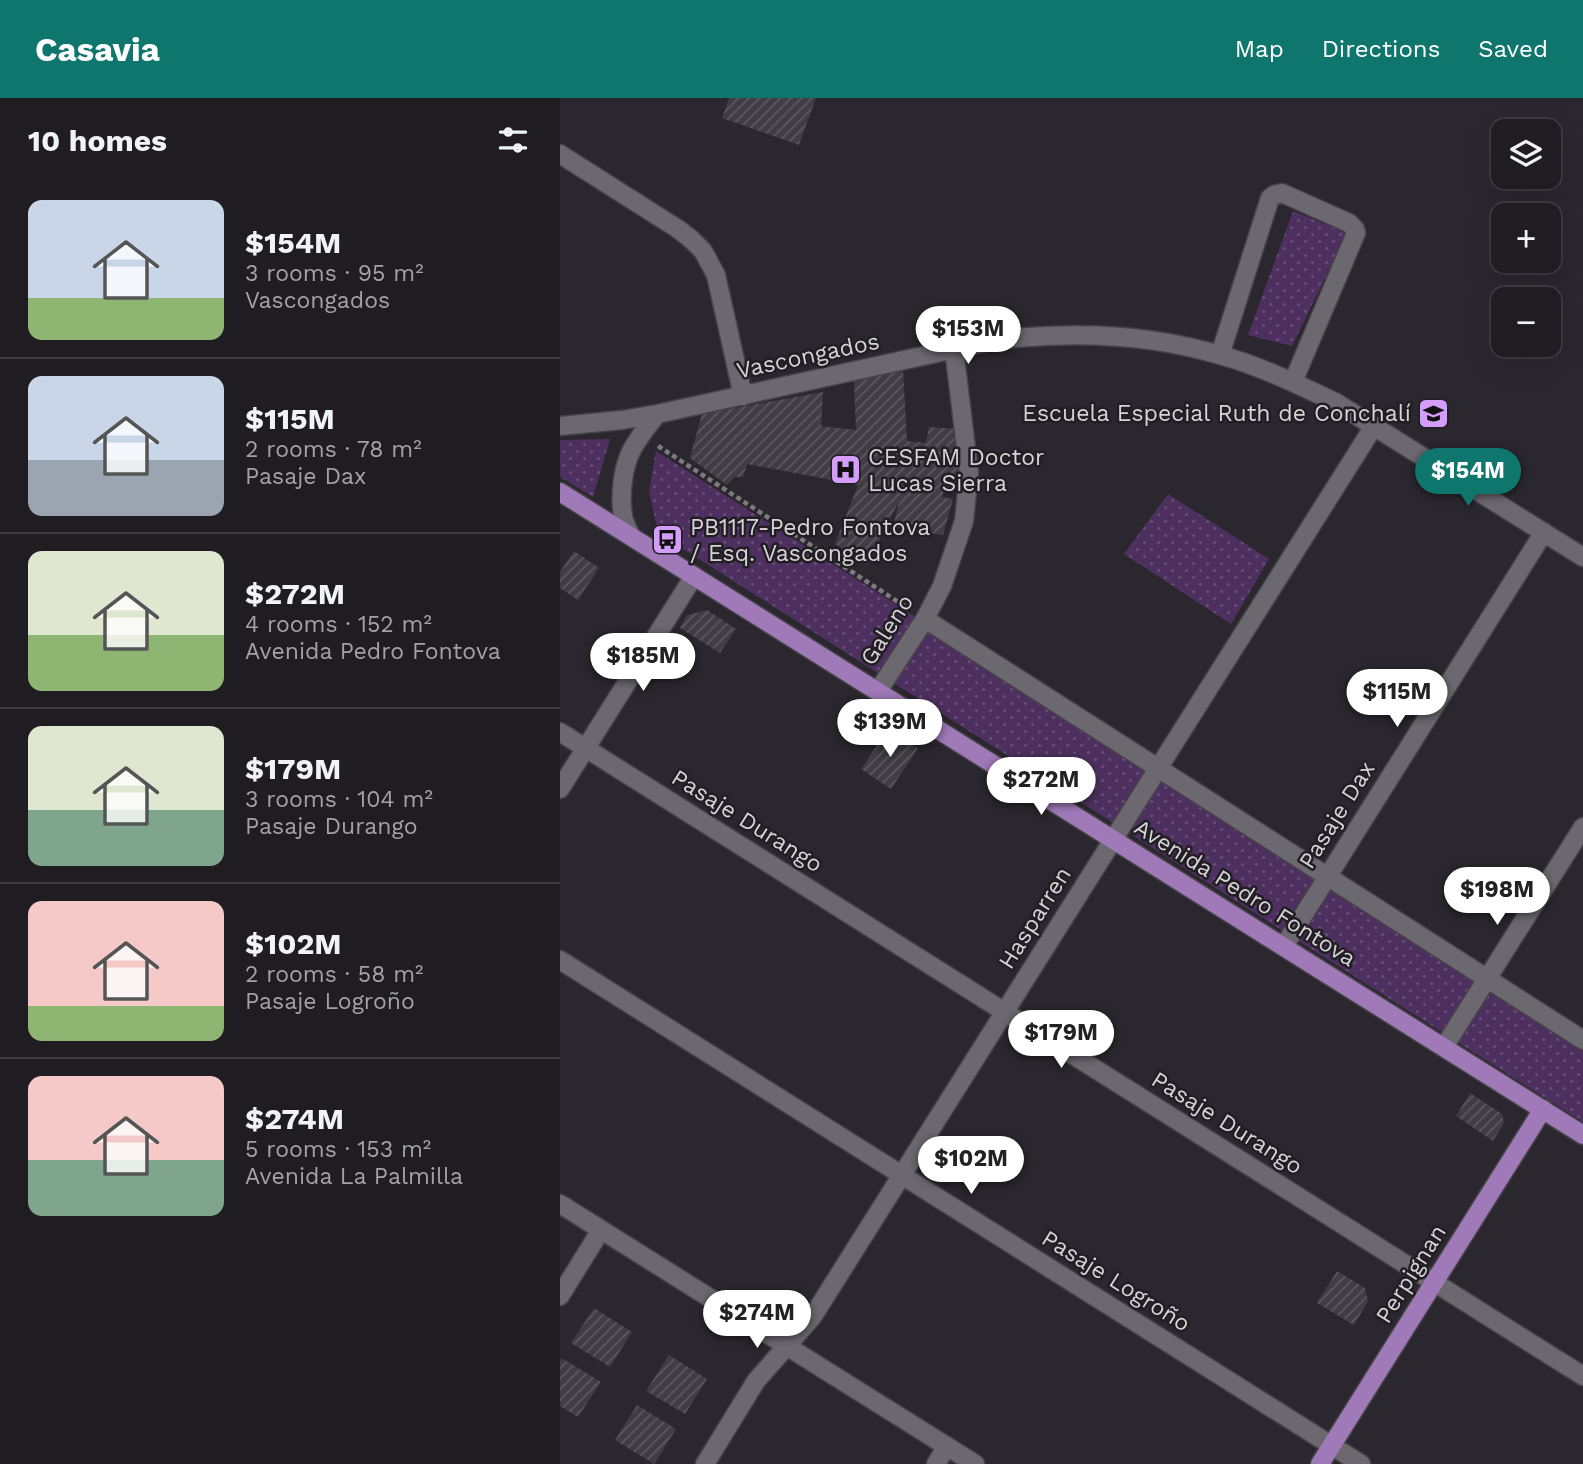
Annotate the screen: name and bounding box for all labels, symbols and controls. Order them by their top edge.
text: Casavia [35,30,160,69]
text: Map [1235,35,1284,63]
text: Directions [1322,35,1440,63]
text: Saved [1478,35,1548,63]
map controls [1491,119,1561,357]
button: layers [1491,119,1561,189]
icon: filters [494,121,532,159]
text: 10 homes [28,123,167,158]
button: + [1491,203,1561,273]
text: $154M [245,225,341,260]
icon: home [84,228,168,312]
text: 3 rooms · 95 m² [245,260,424,287]
text: Vascongados [245,287,390,314]
button: − [1491,287,1561,357]
pin: $153M [919,306,1017,366]
text: $153M [932,315,1004,342]
street label: Vascongados [734,328,882,384]
school or university icon: Escuela Especial Ruth de Conchalí [1417,396,1451,430]
place label: Escuela Especial Ruth de Conchalí [1022,400,1411,427]
text: $115M [245,401,335,436]
icon: home [84,404,168,488]
text: 2 rooms · 78 m² [245,436,422,463]
place label: CESFAM Doctor Lucas Sierra [868,444,1044,497]
pin: $154M [1419,448,1517,508]
hospital icon: CESFAM Doctor Lucas Sierra [828,453,862,487]
text: $154M [1431,457,1505,484]
text: Pasaje Dax [245,463,366,490]
place label: PB1117-Pedro Fontova / Esq. Vascongados [690,514,930,567]
bus stop icon: PB1117-Pedro Fontova / Esq. Vascongados [650,523,684,557]
text: $272M [245,576,345,611]
icon: home [84,579,168,663]
street label: Galeno [855,590,919,670]
text: 4 rooms · 152 m² [245,611,432,638]
pin: $185M [594,634,692,693]
text: Avenida Pedro Fontova [245,638,501,665]
text: $185M [606,642,680,669]
pin: $115M [1348,670,1446,729]
text: $115M [1363,678,1431,705]
pin: $139M [841,700,939,759]
text: $139M [853,708,927,735]
text: $179M [245,751,341,786]
icon: home [84,754,168,838]
street label: Pasaje Dax [1293,756,1381,874]
pin: $272M [992,758,1090,817]
street label: Pasaje Durango [667,764,827,878]
text: $272M [1003,766,1079,793]
text: 3 rooms · 104 m² [245,786,433,813]
text: Pasaje Durango [245,813,418,840]
street label: Avenida Pedro Fontova [1129,814,1361,972]
street label: Hasparren [993,862,1077,974]
pin: $198M [1448,868,1546,927]
text: $198M [1460,876,1534,903]
text: $102M [245,926,342,961]
icon: home [84,929,168,1013]
text: 2 rooms · 58 m² [245,961,424,988]
text: Pasaje Logroño [245,988,415,1015]
pin: $179M [1012,1010,1110,1070]
text: $179M [1024,1019,1098,1046]
street label: Pasaje Durango [1147,1066,1307,1180]
text: $274M [245,1101,344,1136]
icon: home [84,1104,168,1188]
text: 5 rooms · 153 m² [245,1136,431,1163]
pin: $102M [922,1136,1020,1196]
text: $102M [934,1145,1008,1172]
text: Avenida La Palmilla [245,1163,463,1190]
street label: Perpignan [1370,1220,1452,1328]
street label: Pasaje Logroño [1037,1225,1195,1337]
pin: $274M [708,1290,806,1350]
text: $274M [719,1299,795,1326]

